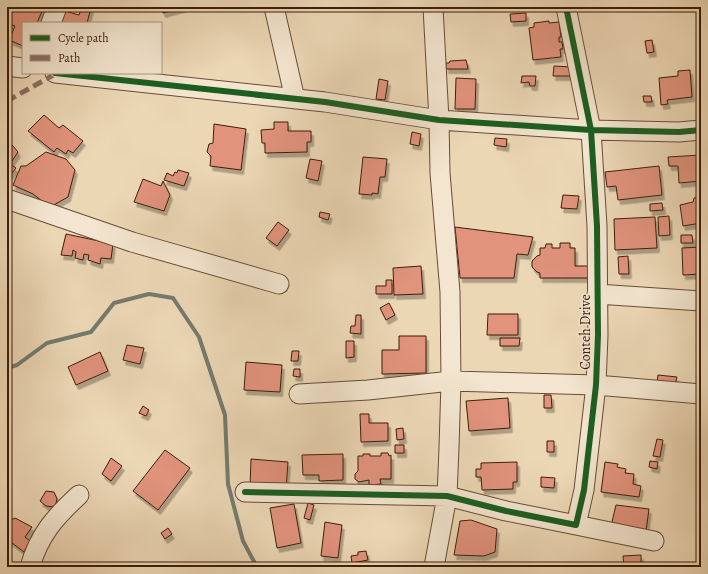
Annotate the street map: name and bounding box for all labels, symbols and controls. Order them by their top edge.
legend [22,22,162,74]
text: Cycle path [58,30,109,46]
text: Path [58,50,81,66]
street label: Conteh Drive [576,294,595,370]

